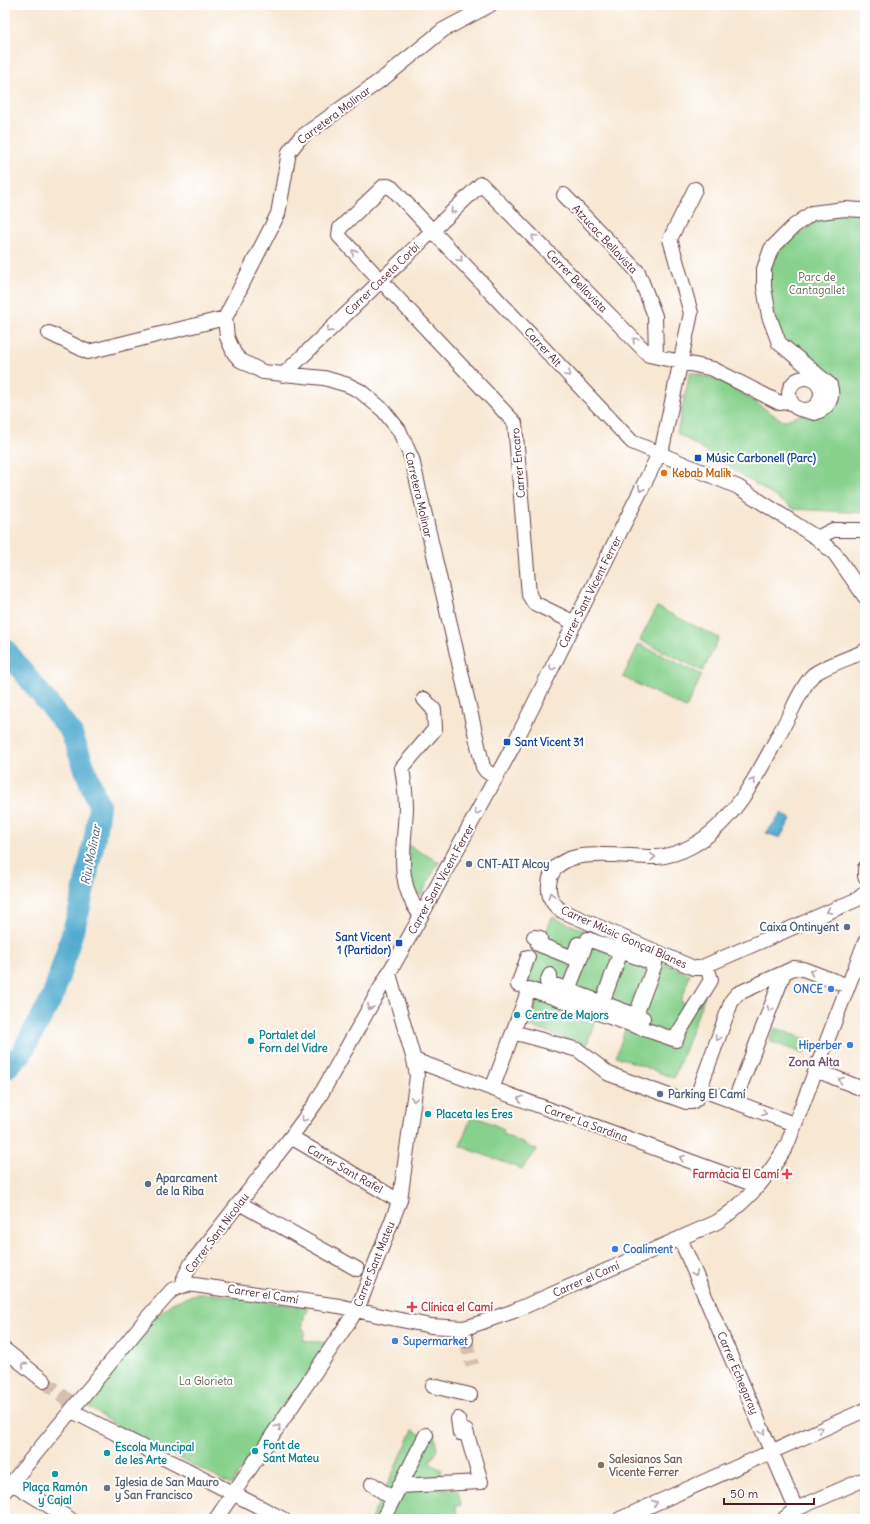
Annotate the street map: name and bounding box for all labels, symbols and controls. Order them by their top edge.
street label: Carretera Molinar [295,83,374,147]
street label: Atzucac Bellavista [569,202,641,276]
one-way arrow [450,206,458,214]
one-way arrow [531,234,539,242]
street label: Carrer Caseta Corbí [342,239,423,318]
street label: Carrer Bellavista [543,247,611,315]
one-way arrow [351,249,359,257]
one-way arrow [455,254,462,262]
park label: Parc de Cantagallet [789,270,846,297]
one-way arrow [326,325,334,333]
street label: Carrer Alt [521,325,565,370]
one-way arrow [632,337,640,345]
one-way arrow [563,369,571,377]
street label: Carrer Encaro [508,427,528,499]
street label: Carretera Molinar [402,451,436,540]
place label: Músic Carbonell (Parc) [706,451,817,466]
marker: Músic Carbonell (Parc) [693,453,703,463]
place label: Kebab Malik [672,466,732,480]
marker: Kebab Malik [659,468,669,478]
one-way arrow [639,484,646,492]
street label: Carrer Sant Vicent Ferrer [556,533,625,650]
one-way arrow [549,663,557,671]
place label: Sant Vicent 31 [515,735,584,749]
marker: Sant Vicent 31 [502,737,512,747]
one-way arrow [748,778,755,785]
one-way arrow [475,808,482,815]
street label: Carrer Sant Vicent Ferrer [405,821,477,937]
water label: Riu Molinar [77,822,104,886]
one-way arrow [650,852,656,861]
place label: CNT-AIT Alcoy [477,857,549,872]
marker: CNT-AIT Alcoy [464,859,474,869]
one-way arrow [547,891,556,898]
street label: Carrer Músic Gonçal Blanes [559,903,689,971]
one-way arrow [826,906,834,914]
place label: Caixa Ontinyent [760,920,839,935]
marker: Caixa Ontinyent [842,922,852,932]
place label: Sant Vicent 1 (Partidor) [335,930,392,958]
marker: Sant Vicent 1 (Partidor) [394,938,404,948]
one-way arrow [808,969,815,977]
place label: ONCE [793,982,824,996]
marker: ONCE [826,984,836,994]
one-way arrow [367,1003,375,1010]
one-way arrow [766,1006,774,1013]
place label: Centre de Majors [525,1008,609,1022]
marker: Centre de Majors [512,1010,522,1020]
place label: Portalet del Forn del Vidre [259,1028,328,1055]
one-way arrow [714,1035,723,1042]
marker: Portalet del Forn del Vidre [246,1036,256,1046]
place label: Hiperber [798,1038,843,1053]
marker: Hiperber [845,1040,855,1050]
district label: Zona Alta [788,1054,840,1069]
one-way arrow [837,1077,845,1085]
place label: Parking El Camí [668,1087,746,1102]
marker: Parking El Camí [655,1089,665,1099]
one-way arrow [517,1095,524,1104]
one-way arrow [410,1096,419,1102]
street label: Carrer La Sardina [542,1101,630,1145]
place label: Placeta les Eres [436,1107,513,1121]
marker: Placeta les Eres [423,1109,433,1119]
one-way arrow [761,1109,768,1117]
one-way arrow [301,1115,309,1122]
street label: Carrer Sant Rafel [305,1142,385,1196]
one-way arrow [678,1155,685,1163]
place label: Farmàcia El Camí [693,1167,780,1181]
marker: Farmàcia El Camí [782,1169,792,1179]
place label: Aparcament de la Riba [156,1171,218,1198]
marker: Aparcament de la Riba [143,1179,153,1189]
street label: Carrer Sant Nicolau [182,1190,252,1276]
street label: Carrer Sant Mateu [350,1219,398,1309]
place label: Coaliment [623,1242,673,1256]
marker: Coaliment [610,1244,620,1254]
street label: Carrer el Camí [550,1258,622,1300]
one-way arrow [690,1269,698,1277]
street label: Carrer el Camí [227,1281,300,1307]
place label: Clínica el Camí [421,1300,493,1314]
marker: Clínica el Camí [406,1301,418,1313]
street label: Carrer Echegaray [714,1330,762,1416]
place label: Supermarket [403,1334,468,1349]
marker: Supermarket [390,1336,400,1346]
one-way arrow [22,1363,29,1370]
park label: La Glorieta [179,1374,233,1388]
one-way arrow [273,1424,281,1431]
one-way arrow [815,1426,823,1434]
one-way arrow [758,1427,766,1435]
place label: Font de Sant Mateu [263,1438,320,1465]
place label: Escola Muncipal de les Arte [115,1440,194,1467]
marker: Font de Sant Mateu [250,1446,260,1456]
marker: Escola Muncipal de les Arte [102,1448,112,1458]
place label: Salesianos San Vicente Ferrer [609,1452,683,1479]
marker: Salesianos San Vicente Ferrer [596,1460,606,1470]
marker: Plaça Ramón y Cajal [50,1469,60,1479]
place label: Iglesia de San Mauro y San Francisco [115,1475,219,1503]
place label: Plaça Ramón y Cajal [22,1480,88,1508]
scale bar [724,1480,814,1506]
marker: Iglesia de San Mauro y San Francisco [102,1483,112,1493]
text: 50 m [730,1486,759,1501]
one-way arrow [651,1500,659,1508]

